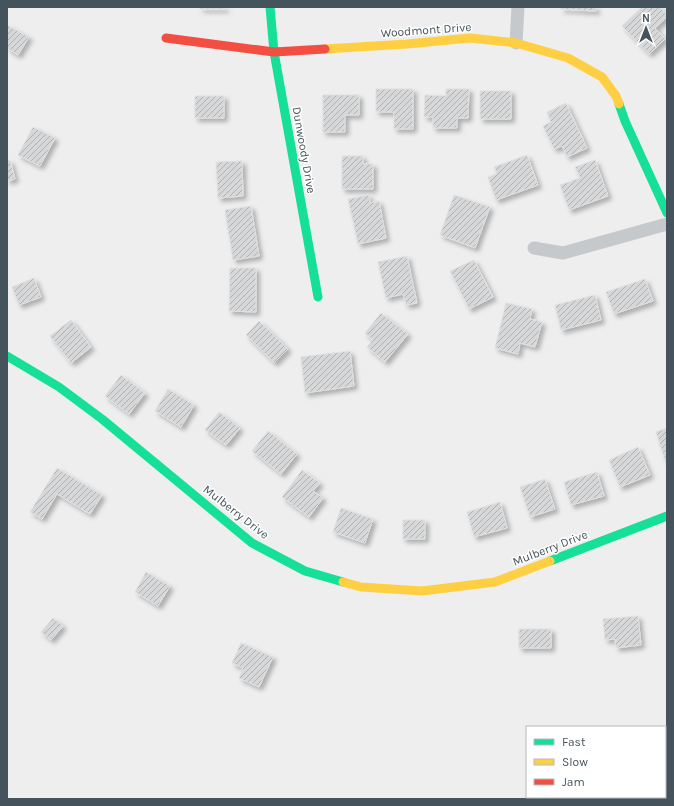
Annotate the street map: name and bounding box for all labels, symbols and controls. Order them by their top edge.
north arrow [626,8,666,48]
text: N [642,12,650,25]
street label: Woodmont Drive [380,20,472,40]
street label: Dunwoody Drive [289,106,319,194]
street label: Mulberry Drive [200,482,272,542]
street label: Mulberry Drive [511,527,589,569]
legend [526,726,666,798]
text: Fast [562,735,586,749]
text: Slow [562,755,588,769]
text: Jam [562,775,585,789]

